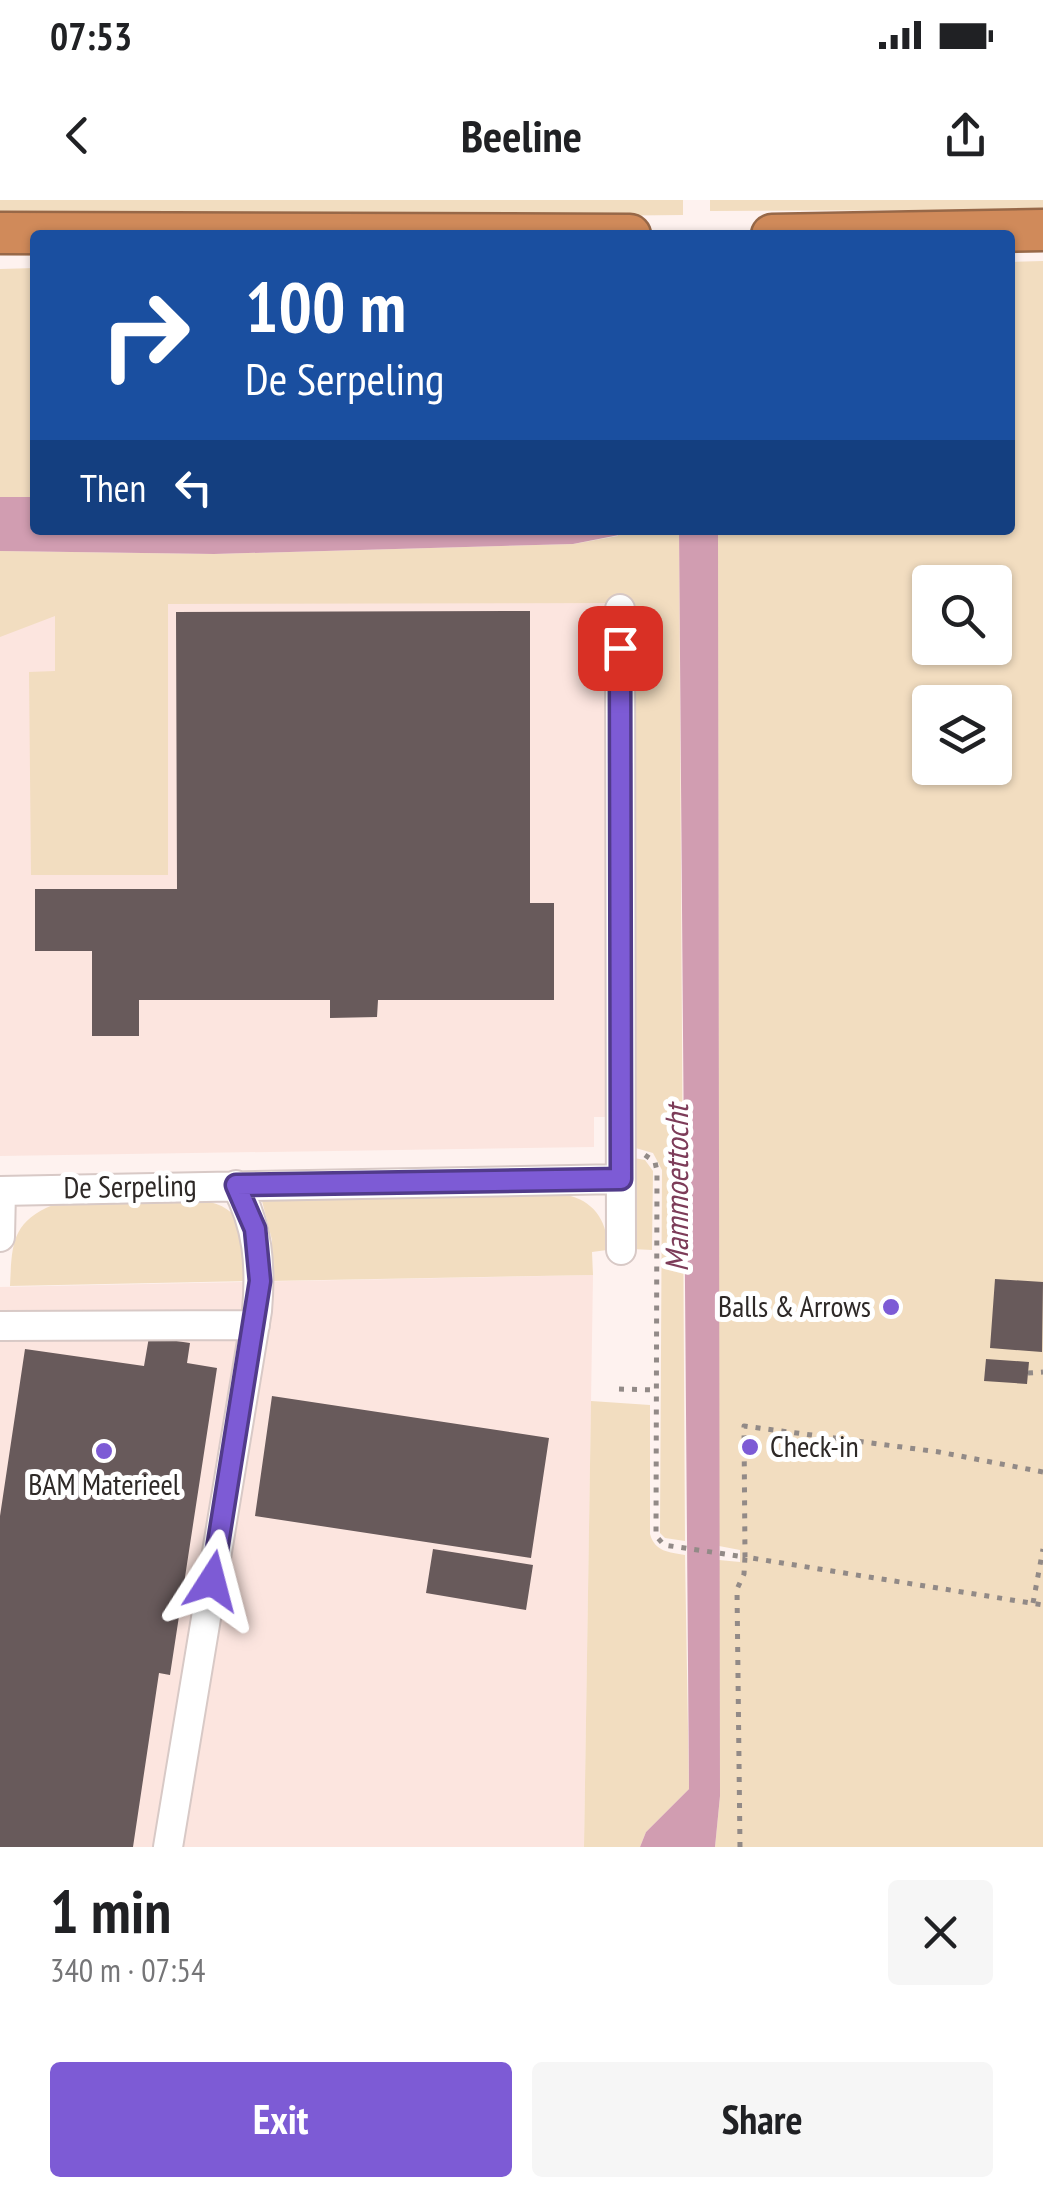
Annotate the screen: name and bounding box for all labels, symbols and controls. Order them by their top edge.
text: 07:53 [50,11,132,60]
text: Beeline [461,106,582,164]
icon: back [50,108,105,163]
icon: share [938,108,993,163]
text: 100 m [245,261,406,351]
icon: right [80,270,210,400]
text: De Serpeling [245,349,445,407]
icon: left [166,460,221,515]
text: Then [80,463,146,512]
map controls [912,565,1012,785]
button: search [912,565,1012,665]
pin [578,606,663,691]
icon: arrive [593,621,648,676]
button: layers [912,685,1012,785]
water label: Mammoettocht [655,1101,697,1272]
street label: De Serpeling [63,1165,197,1206]
place label: Balls & Arrows [718,1286,871,1325]
marker: Balls & Arrows [880,1296,902,1318]
place label: Check-in [770,1426,859,1465]
marker: Check-in [739,1436,761,1458]
marker: BAM Materieel [93,1440,115,1462]
place label: BAM Materieel [28,1464,180,1503]
position arrow [160,1529,264,1633]
text: 1 min [50,1872,171,1950]
button: close [888,1880,993,1985]
text: 340 m · 07:54 [50,1949,205,1991]
button: Exit [50,2062,512,2177]
button: Share [532,2062,993,2177]

